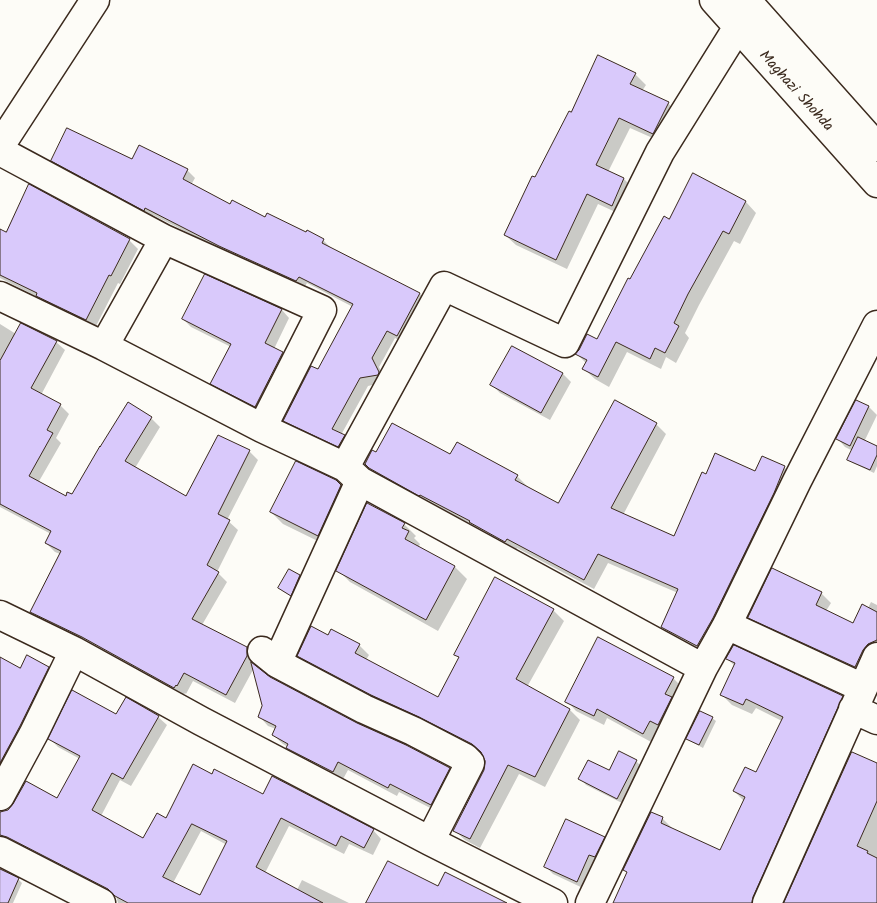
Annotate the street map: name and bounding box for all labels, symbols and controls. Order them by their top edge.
street label: Maghazi Shohda [754,48,836,136]

